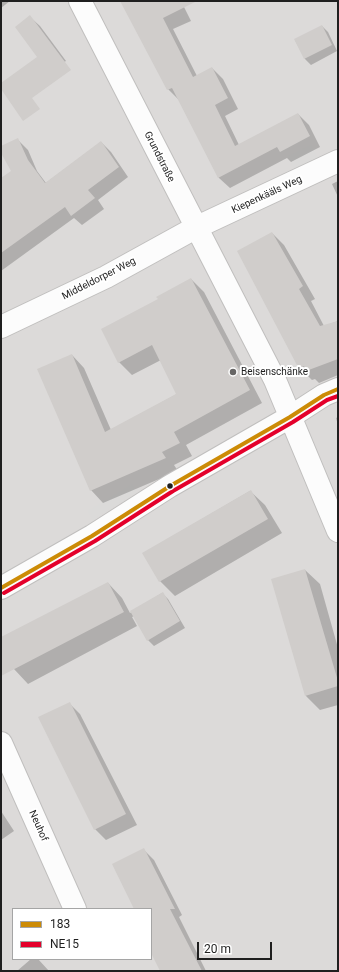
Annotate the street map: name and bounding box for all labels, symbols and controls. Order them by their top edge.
street label: Grundstraße [141,130,177,184]
street label: Kiepenkääls Weg [230,173,304,217]
street label: Middeldorper Weg [60,255,138,303]
place label: Beisenschänke [241,366,308,378]
marker: Beisenschänke [228,367,238,377]
unlabelled marker [165,481,175,491]
street label: Neuhof [26,809,50,843]
legend [12,908,152,960]
text: 183 [50,917,70,931]
scale bar [199,934,274,960]
text: NE15 [50,937,79,951]
text: 20 m [204,942,231,956]

